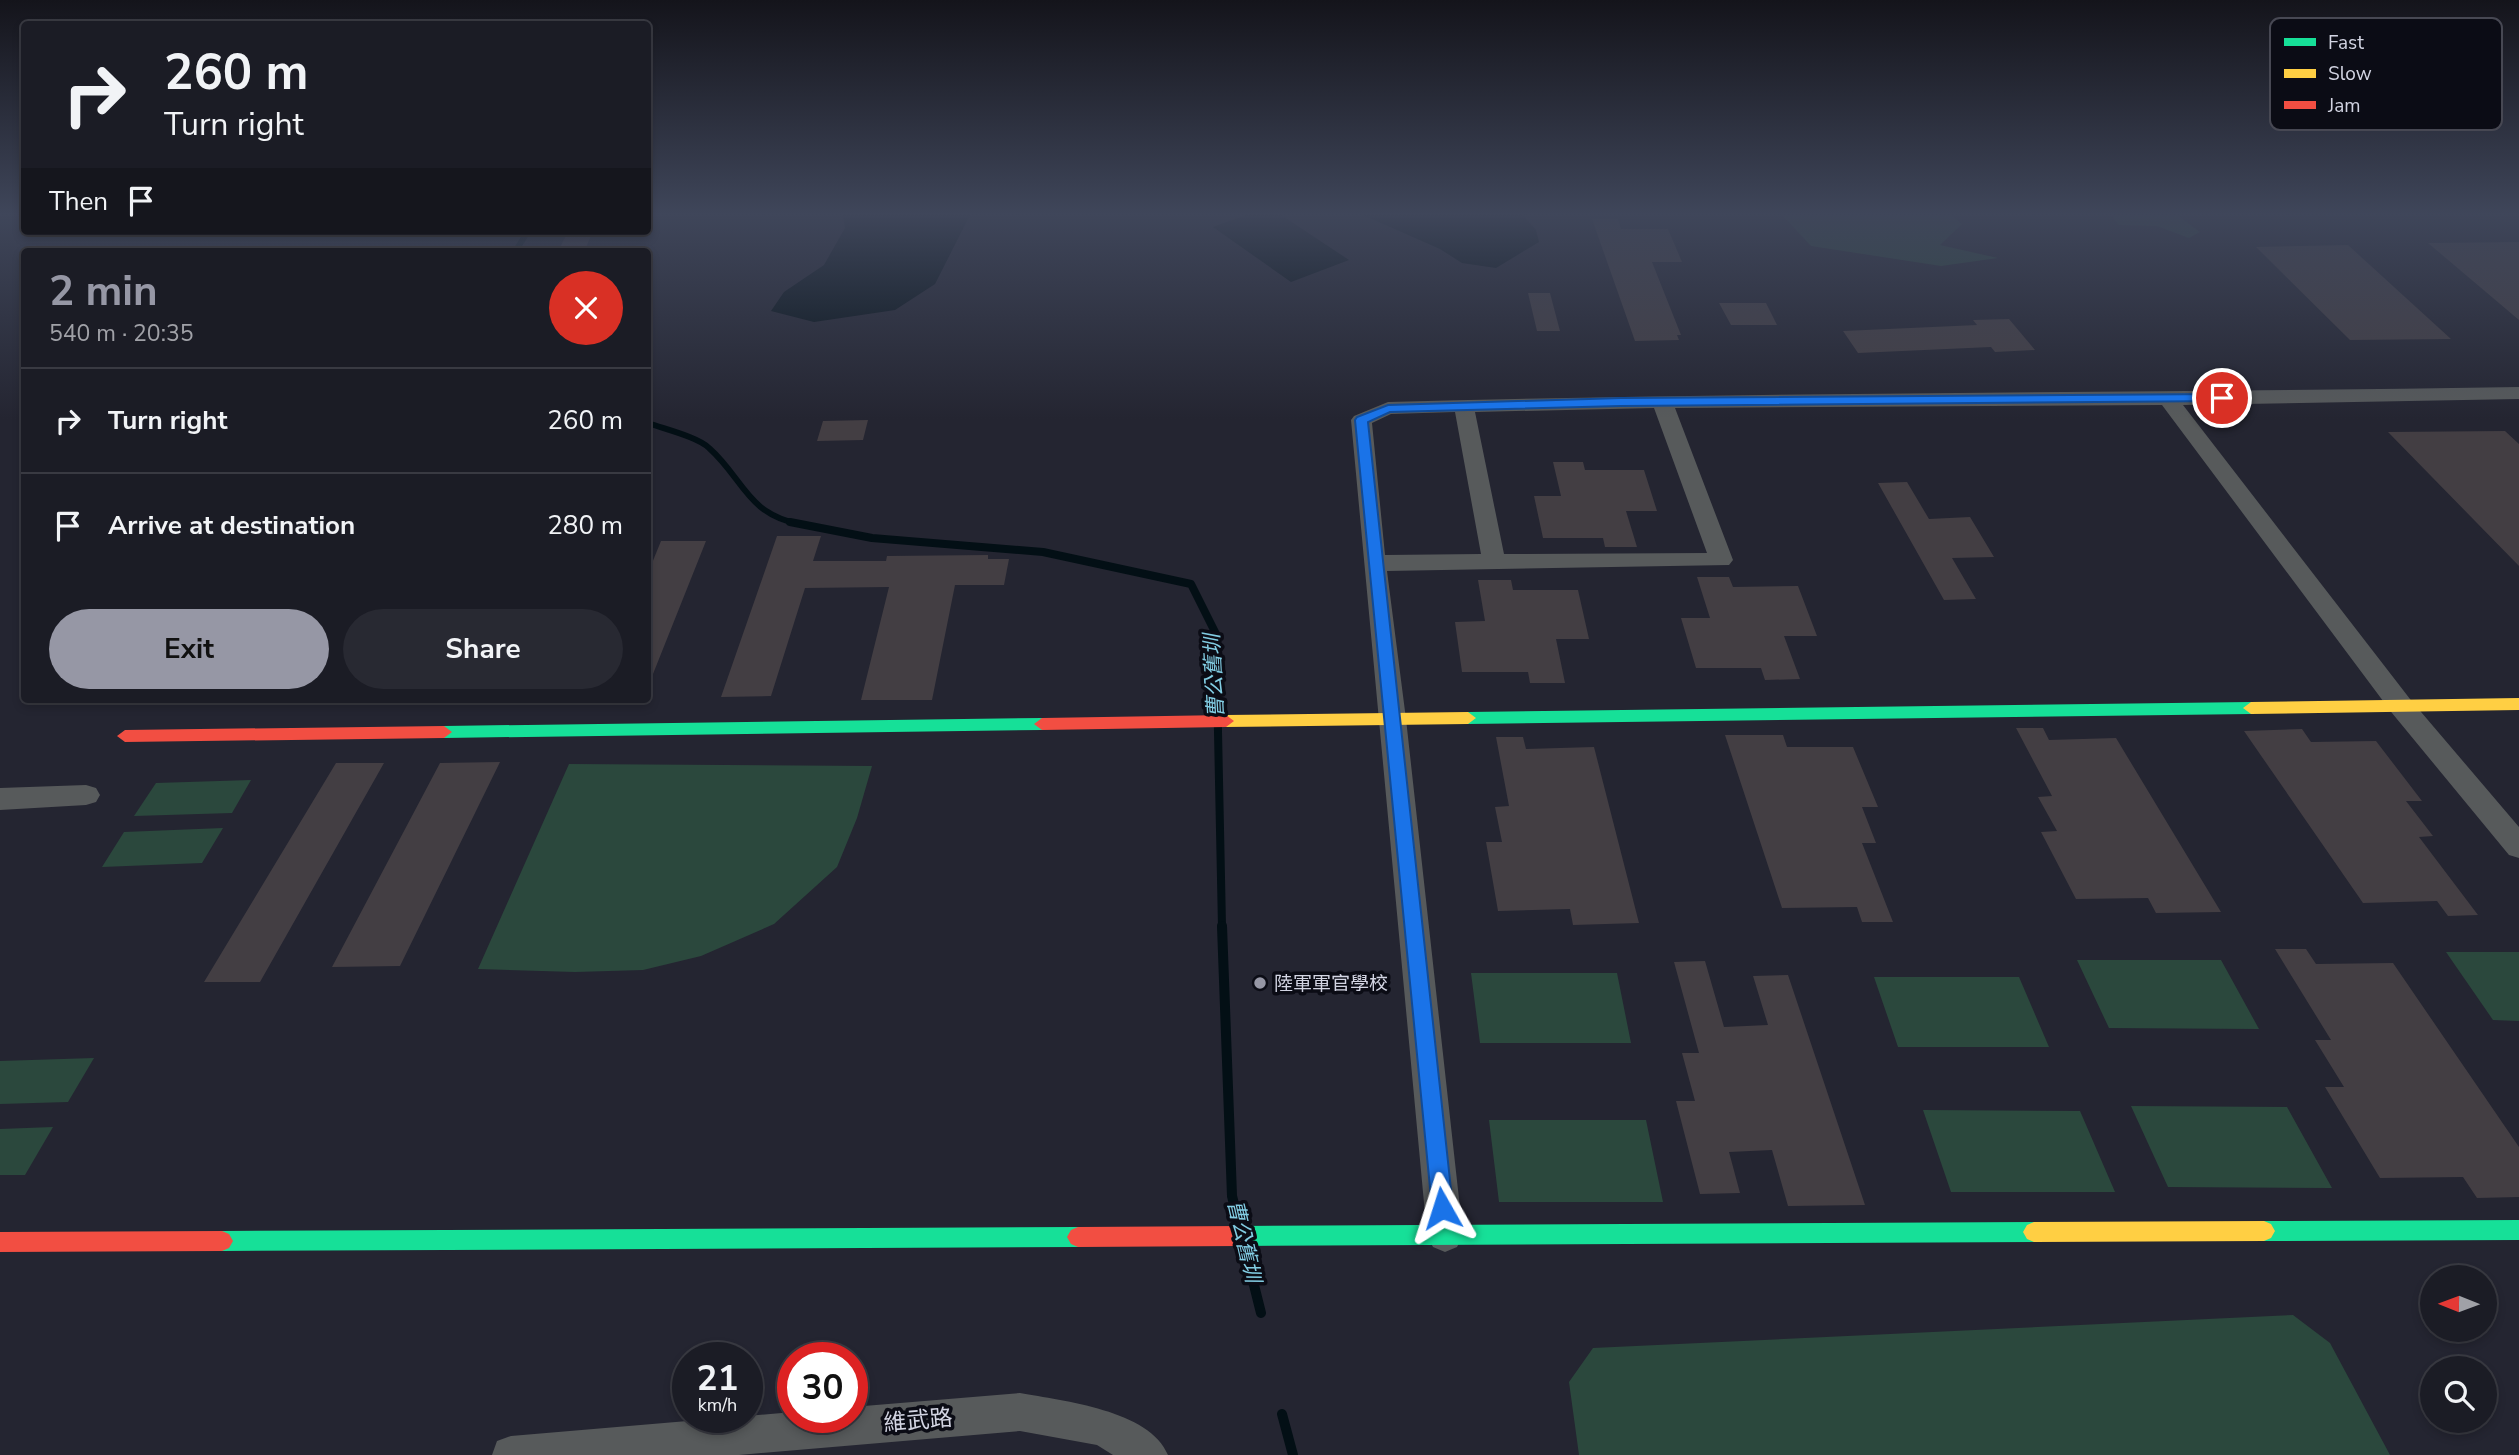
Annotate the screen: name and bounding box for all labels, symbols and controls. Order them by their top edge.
legend [2270,18,2502,130]
text: Fast [2328,30,2364,56]
text: 260 m [164,39,308,106]
icon: right [49,49,140,140]
text: Slow [2328,61,2372,87]
text: Jam [2327,93,2361,119]
text: Turn right [164,103,304,146]
icon: arrive [122,182,160,220]
text: Then [49,184,108,219]
text: 2 min [49,263,158,320]
button: close [549,271,623,345]
text: 540 m · 20:35 [49,318,194,349]
pin [2192,368,2252,428]
icon: arrive [2203,379,2241,417]
icon: right [49,402,87,440]
text: Turn right [108,403,227,438]
text: 260 m [547,403,623,438]
icon: arrive [49,507,87,545]
text: Arrive at destination [108,508,355,543]
text: 280 m [547,508,623,543]
button: Exit [49,609,329,689]
button: Share [343,609,623,689]
water label: 曹公舊圳 [1198,630,1230,719]
place label: 陸軍軍官學校 [1274,971,1388,997]
marker: 陸軍軍官學校 [1252,975,1268,991]
position arrow [1405,1171,1479,1245]
water label: 曹公舊圳 [1221,1197,1268,1288]
north arrow [2420,1265,2497,1342]
map controls [2420,1265,2497,1433]
speed limit sign: 30 [777,1342,868,1433]
text: 21 [696,1355,739,1402]
button: search [2420,1356,2497,1433]
text: km/h [698,1393,737,1417]
street label: 維武路 [882,1402,954,1439]

